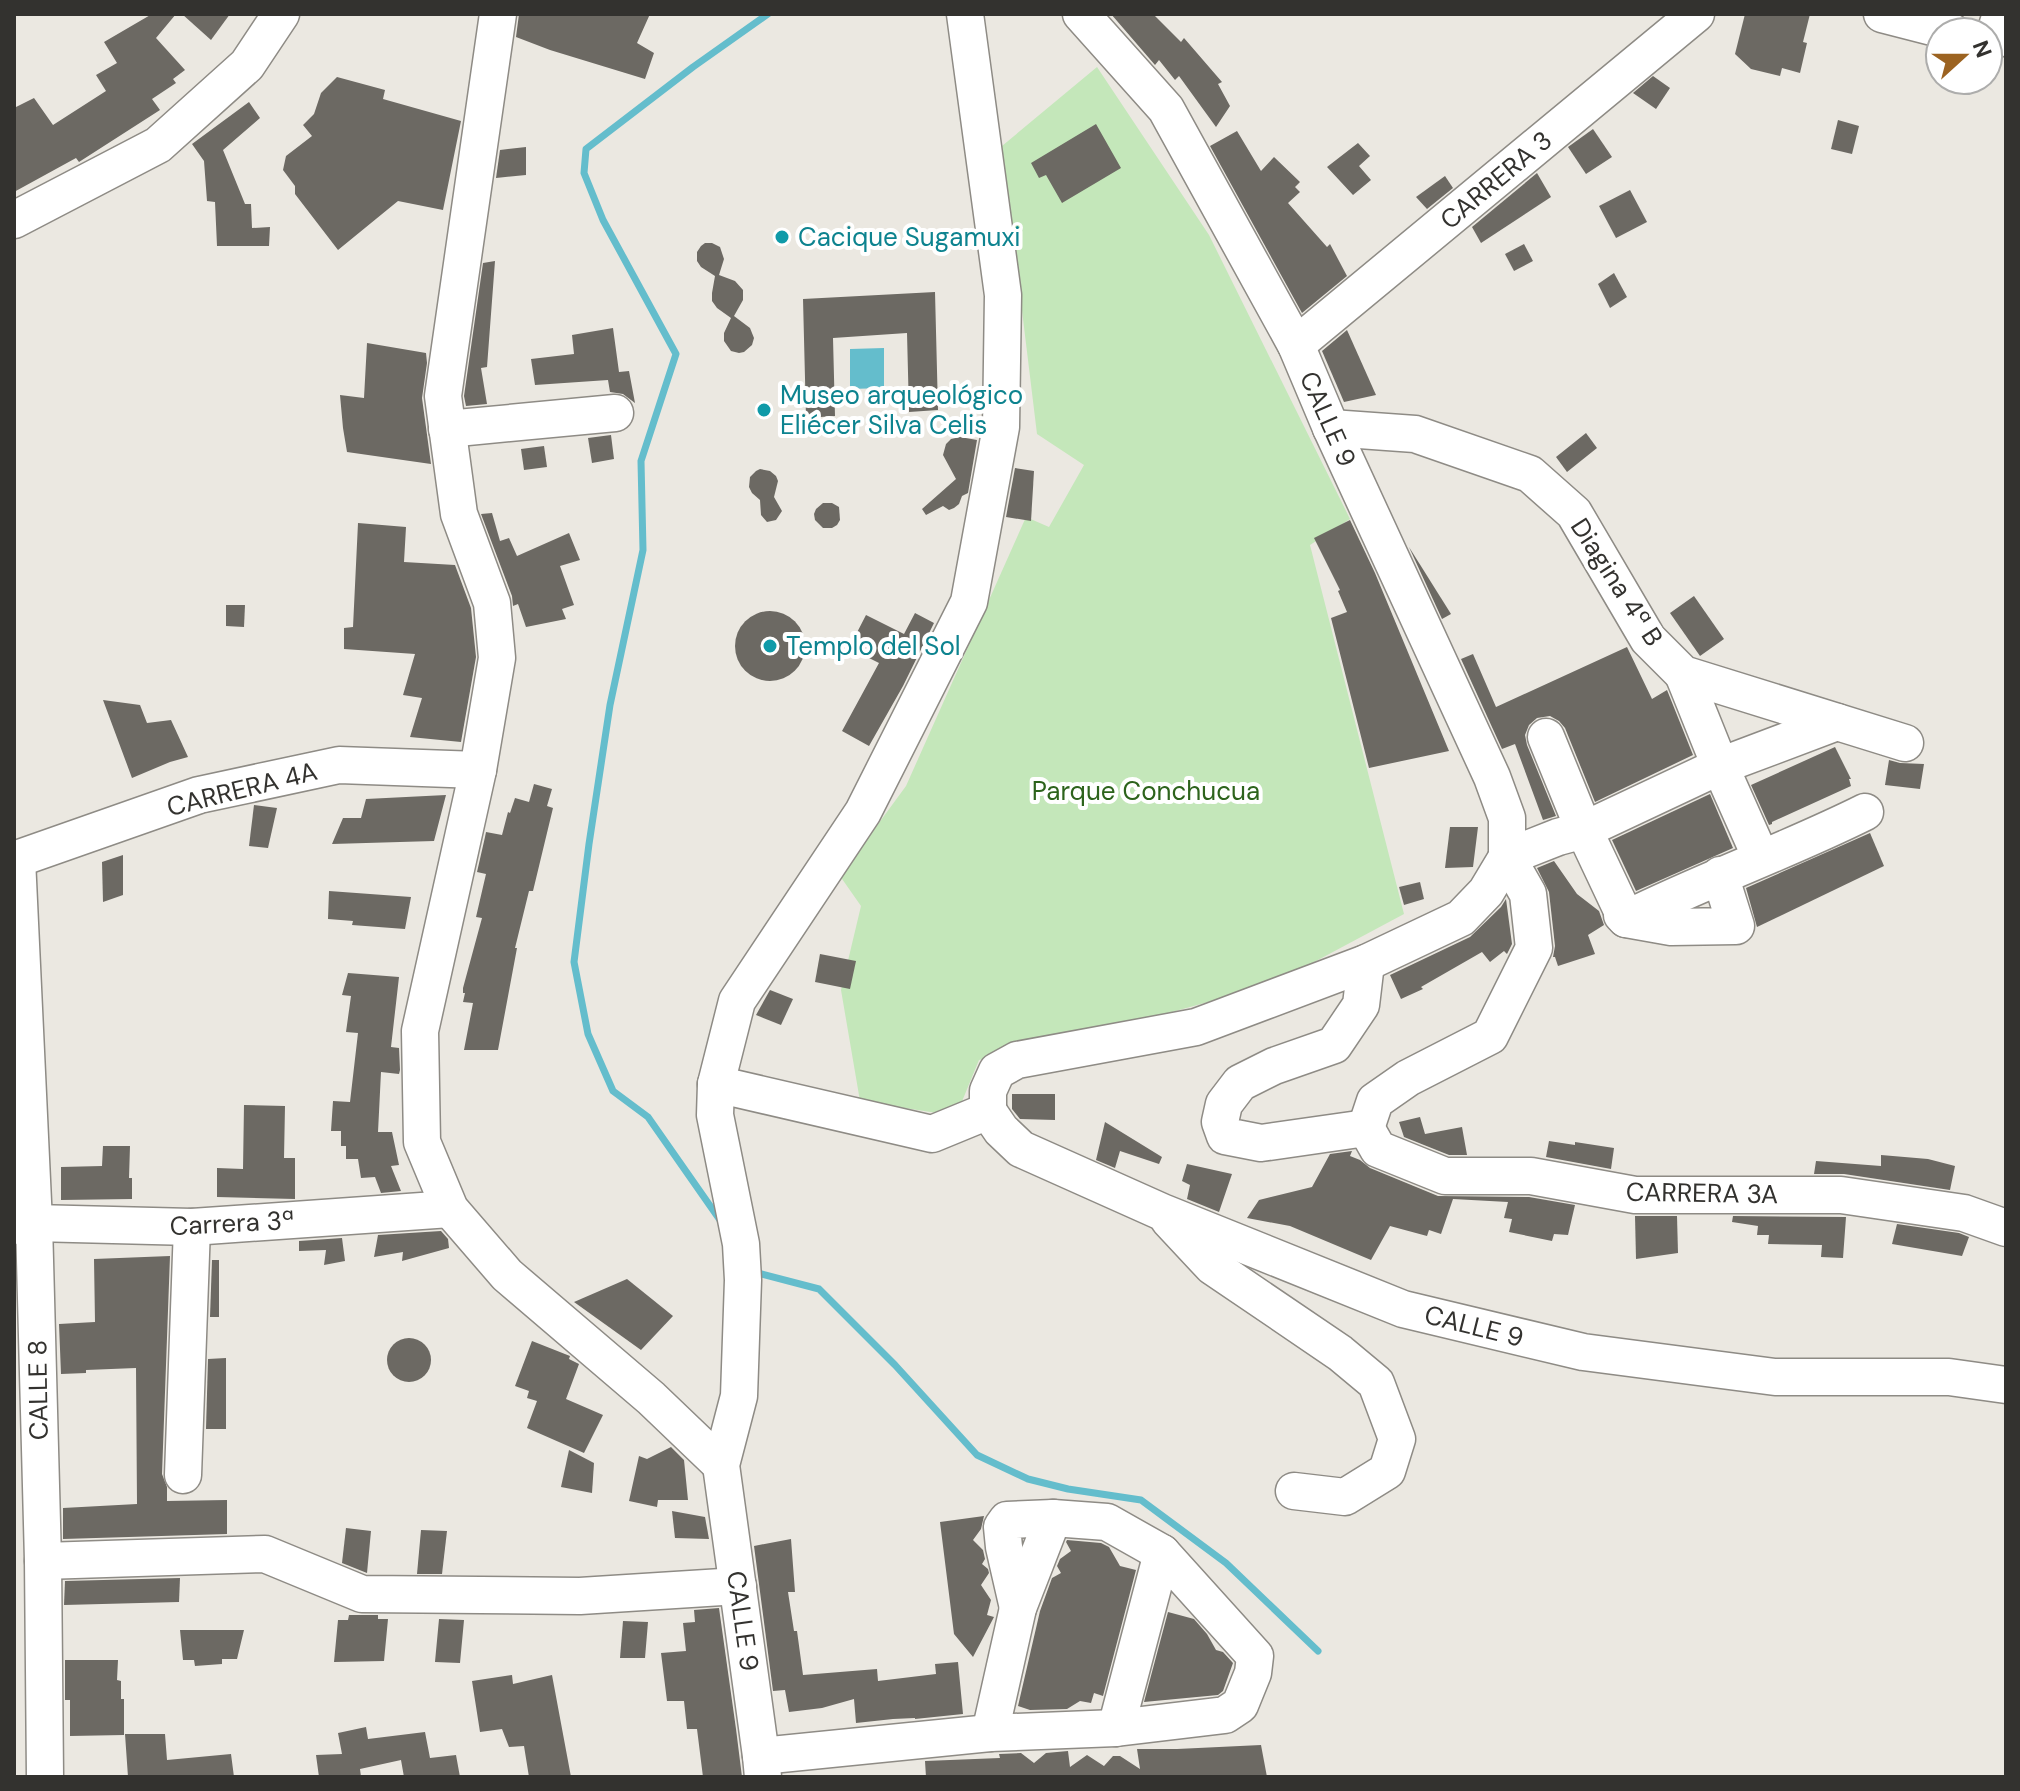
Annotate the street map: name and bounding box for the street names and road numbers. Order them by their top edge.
street label: CARRERA 3 [1433,123,1559,237]
street label: CALLE 9 [1292,366,1364,472]
street label: Diagina 4ª B [1563,512,1671,652]
street label: CARRERA 4A [163,754,321,824]
street label: CARRERA 3A [1626,1175,1778,1211]
street label: Carrera 3ª [169,1203,295,1243]
street label: CALLE 9 [1421,1297,1527,1355]
street label: CALLE 8 [20,1340,56,1440]
street label: CALLE 9 [719,1569,767,1673]

